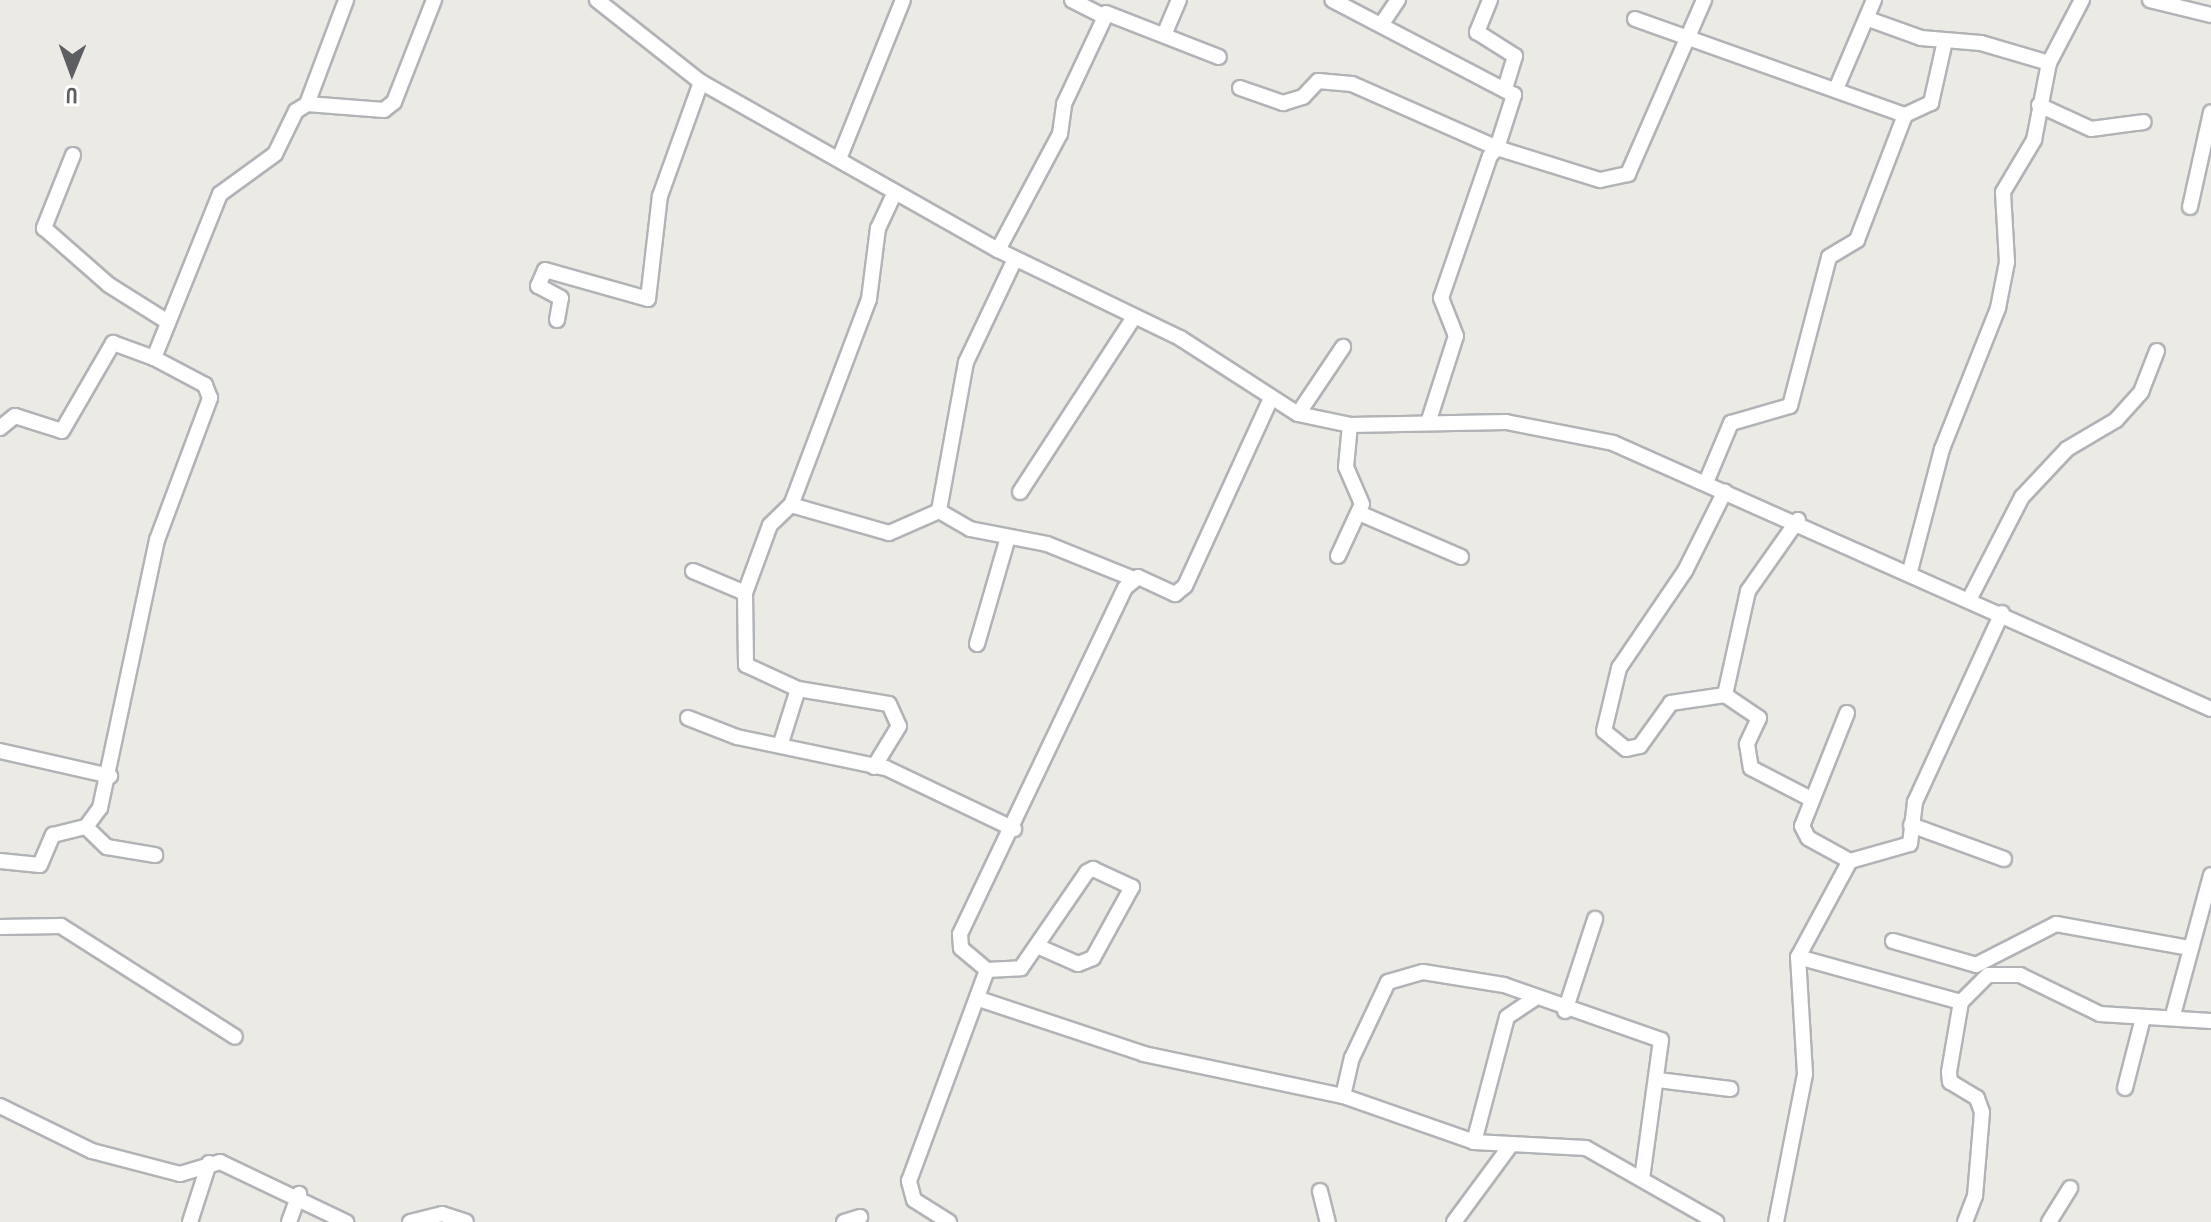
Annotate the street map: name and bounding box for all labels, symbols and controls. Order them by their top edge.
north arrow [32,32,112,112]
text: U [66,82,77,110]

